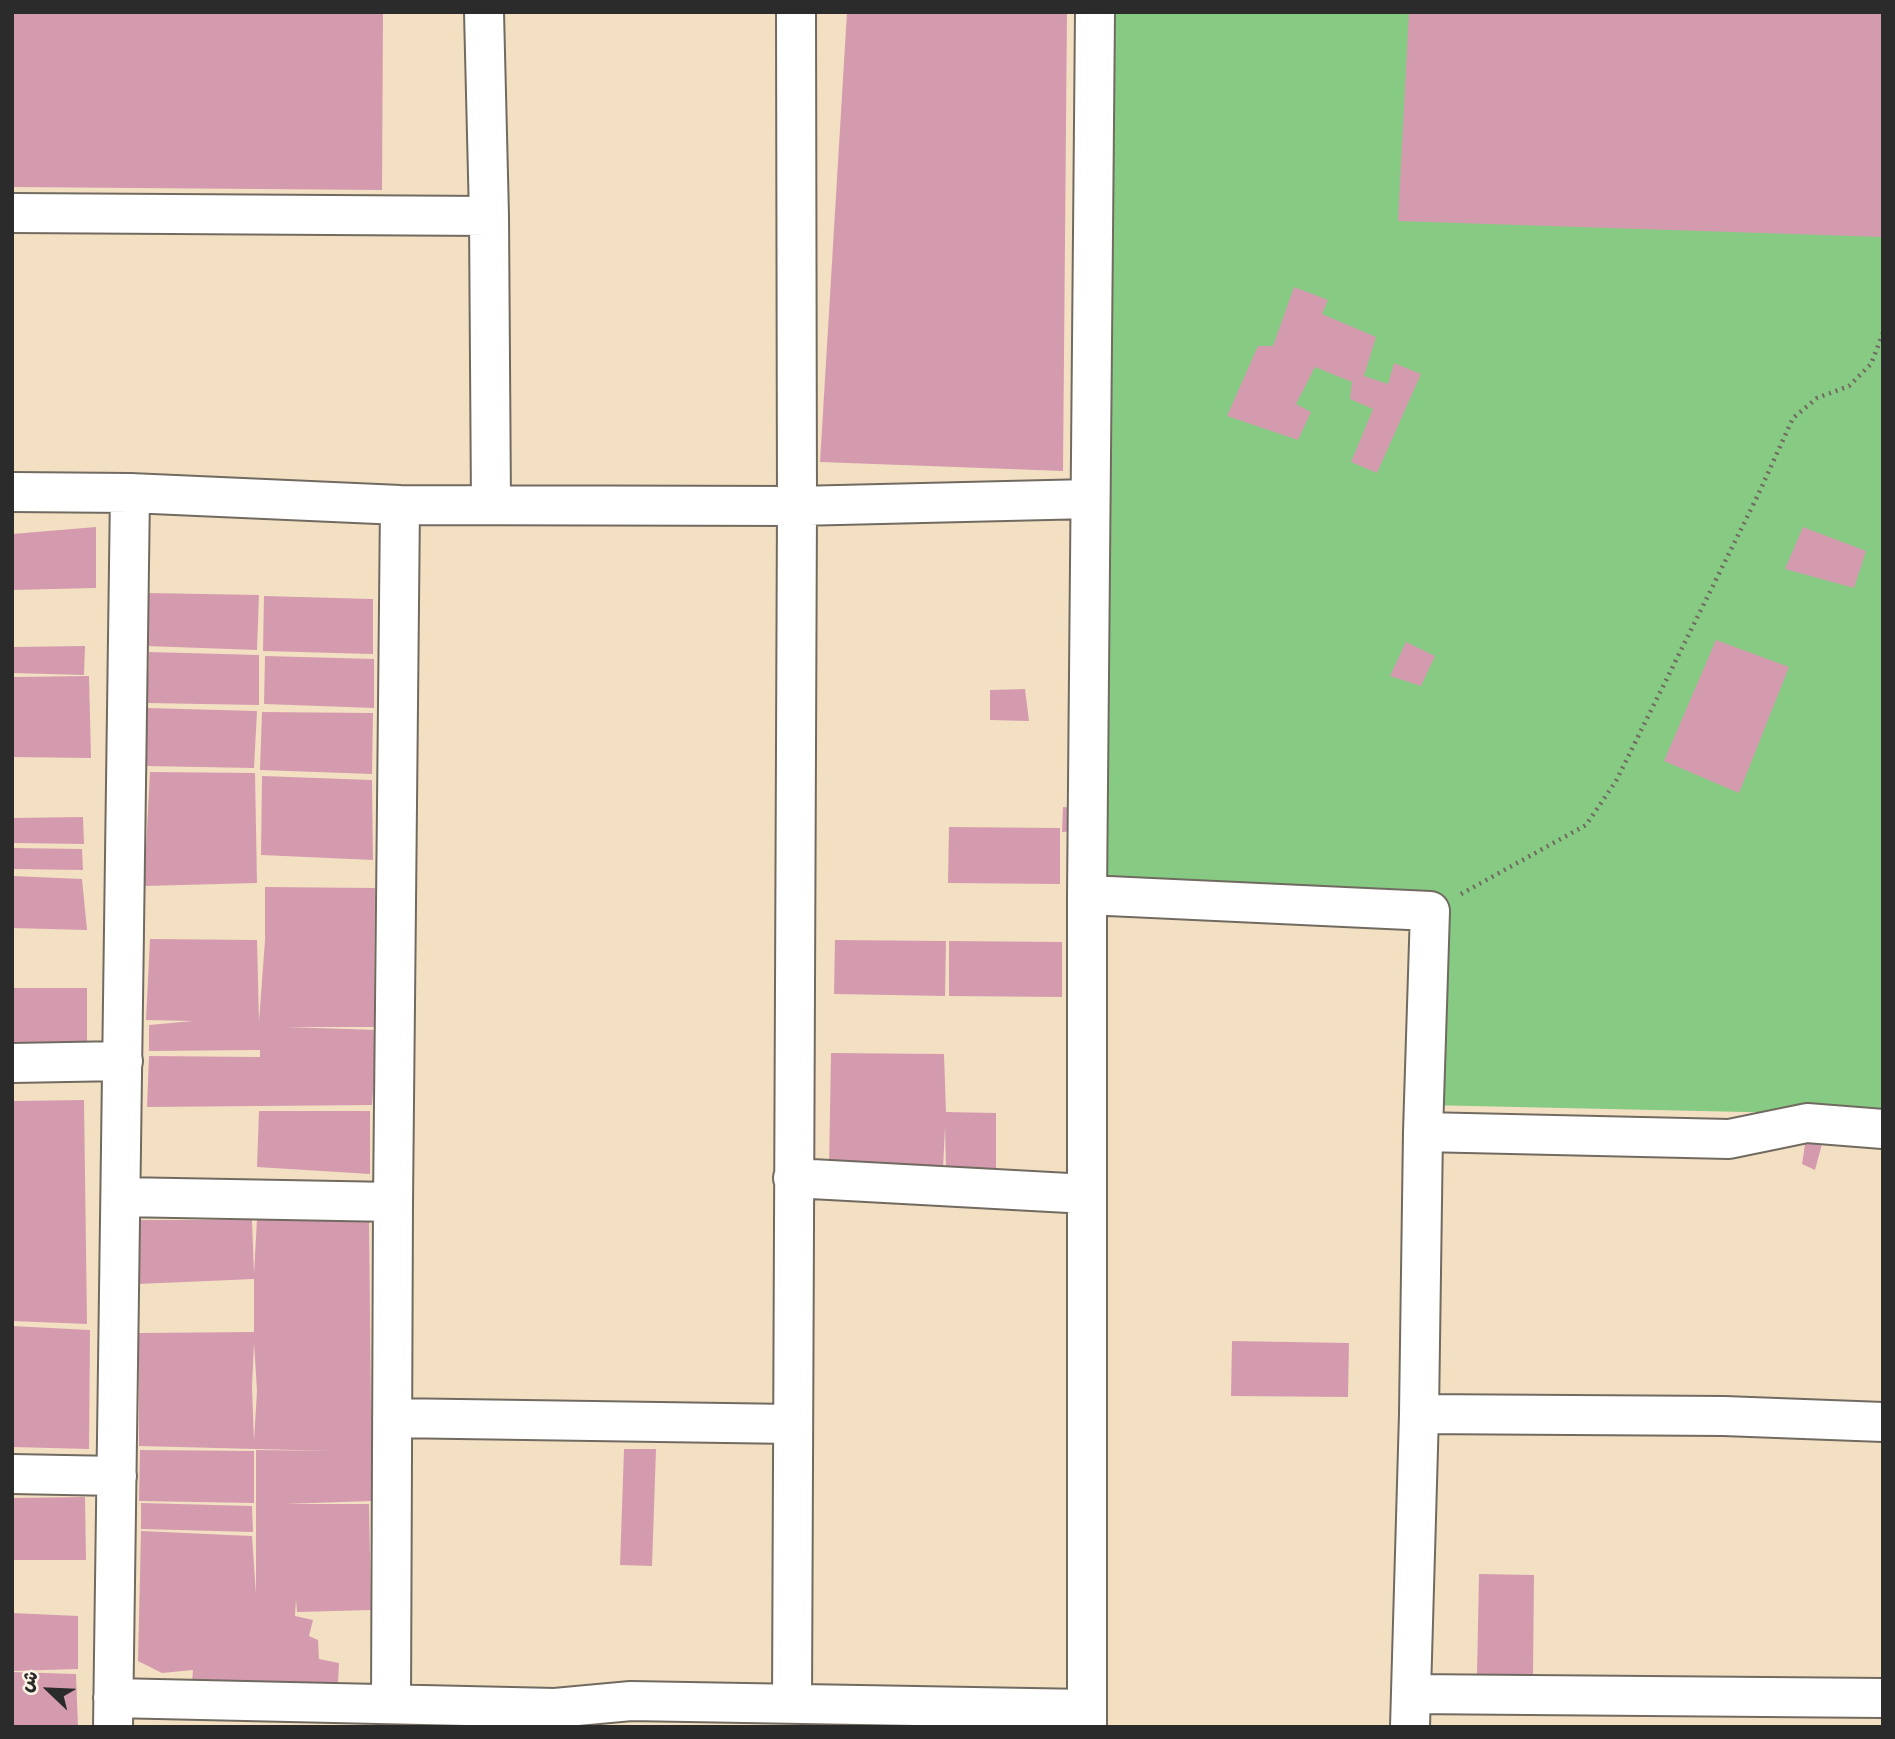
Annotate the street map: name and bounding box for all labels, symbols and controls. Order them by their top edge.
north arrow [14,1655,84,1725]
text: ش [12,1666,48,1697]

